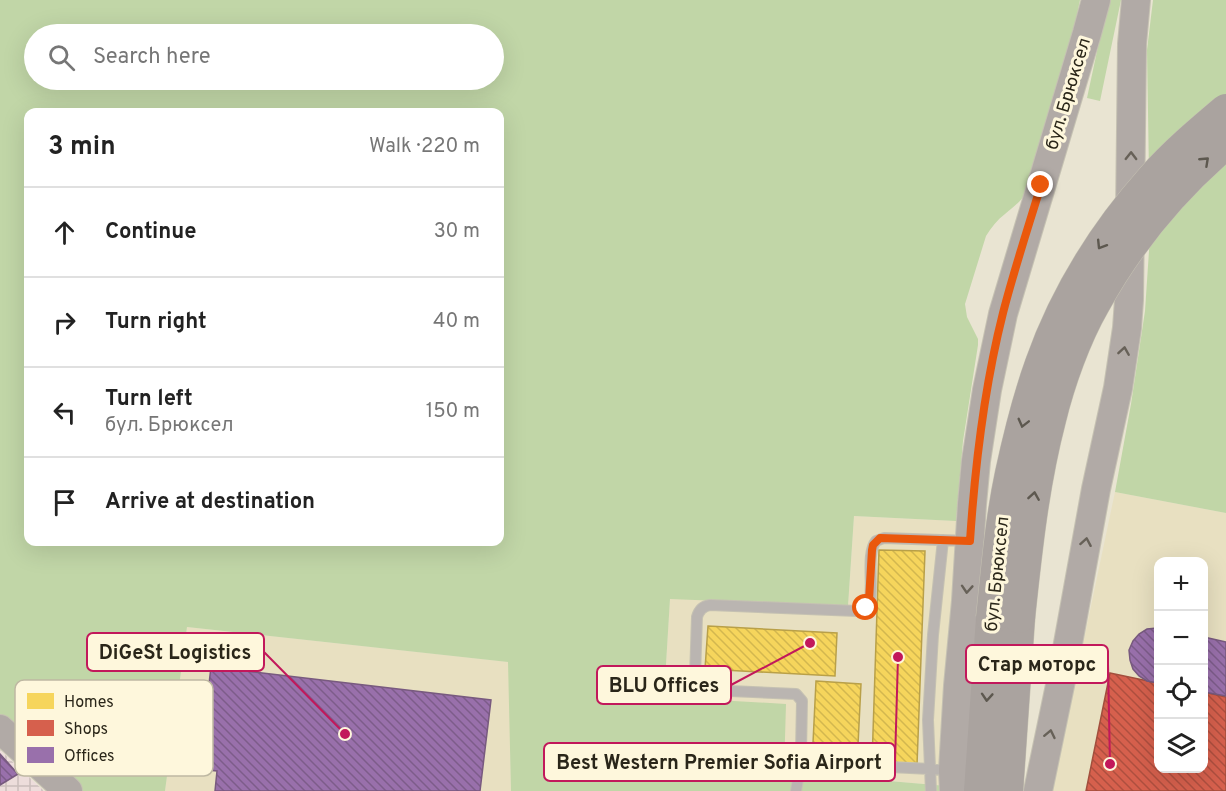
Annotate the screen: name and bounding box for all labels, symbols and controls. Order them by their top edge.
search box [24,24,504,90]
street label: бул. Брюксел [1041,35,1097,153]
icon: search [45,41,78,74]
text: Search here [93,44,211,71]
text: 3 min [48,131,116,164]
text: Walk · 220 m [369,134,480,160]
one-way arrow [1125,152,1137,161]
one-way arrow [1198,158,1209,169]
route end [1027,171,1053,197]
icon: ahead [48,216,81,249]
text: Continue [105,219,196,246]
text: 30 m [434,219,480,245]
one-way arrow [1097,239,1109,249]
icon: right [48,306,81,339]
text: Turn right [105,309,207,336]
text: 40 m [433,309,480,335]
one-way arrow [1117,346,1130,356]
text: Turn left [105,386,193,413]
icon: left [48,396,81,429]
text: 150 m [426,399,480,425]
text: бул. Брюксел [105,413,234,439]
one-way arrow [1018,418,1031,428]
icon: arrive [48,486,81,519]
text: Arrive at destination [105,489,315,516]
one-way arrow [1027,492,1039,501]
street label: бул. Брюксел [981,515,1015,633]
one-way arrow [1079,537,1092,547]
map controls [1154,557,1208,773]
button: + [1154,557,1208,611]
one-way arrow [960,585,973,594]
route start [852,594,878,620]
button: − [1154,611,1208,665]
callout: DiGeSt Logistics [87,633,264,671]
text: DiGeSt Logistics [99,641,251,667]
callout: Стар моторс [966,645,1108,683]
text: Стар моторс [978,653,1096,679]
button: locate [1154,665,1208,719]
callout: BLU Offices [597,666,731,704]
text: BLU Offices [609,674,719,700]
legend [15,680,213,776]
text: Homes [64,693,114,713]
one-way arrow [980,693,993,702]
button: layers [1154,719,1208,773]
text: Shops [64,720,108,740]
one-way arrow [1043,729,1056,739]
callout: Best Western Premier Sofia Airport [544,743,895,781]
text: Offices [64,747,115,767]
text: Best Western Premier Sofia Airport [556,751,882,777]

